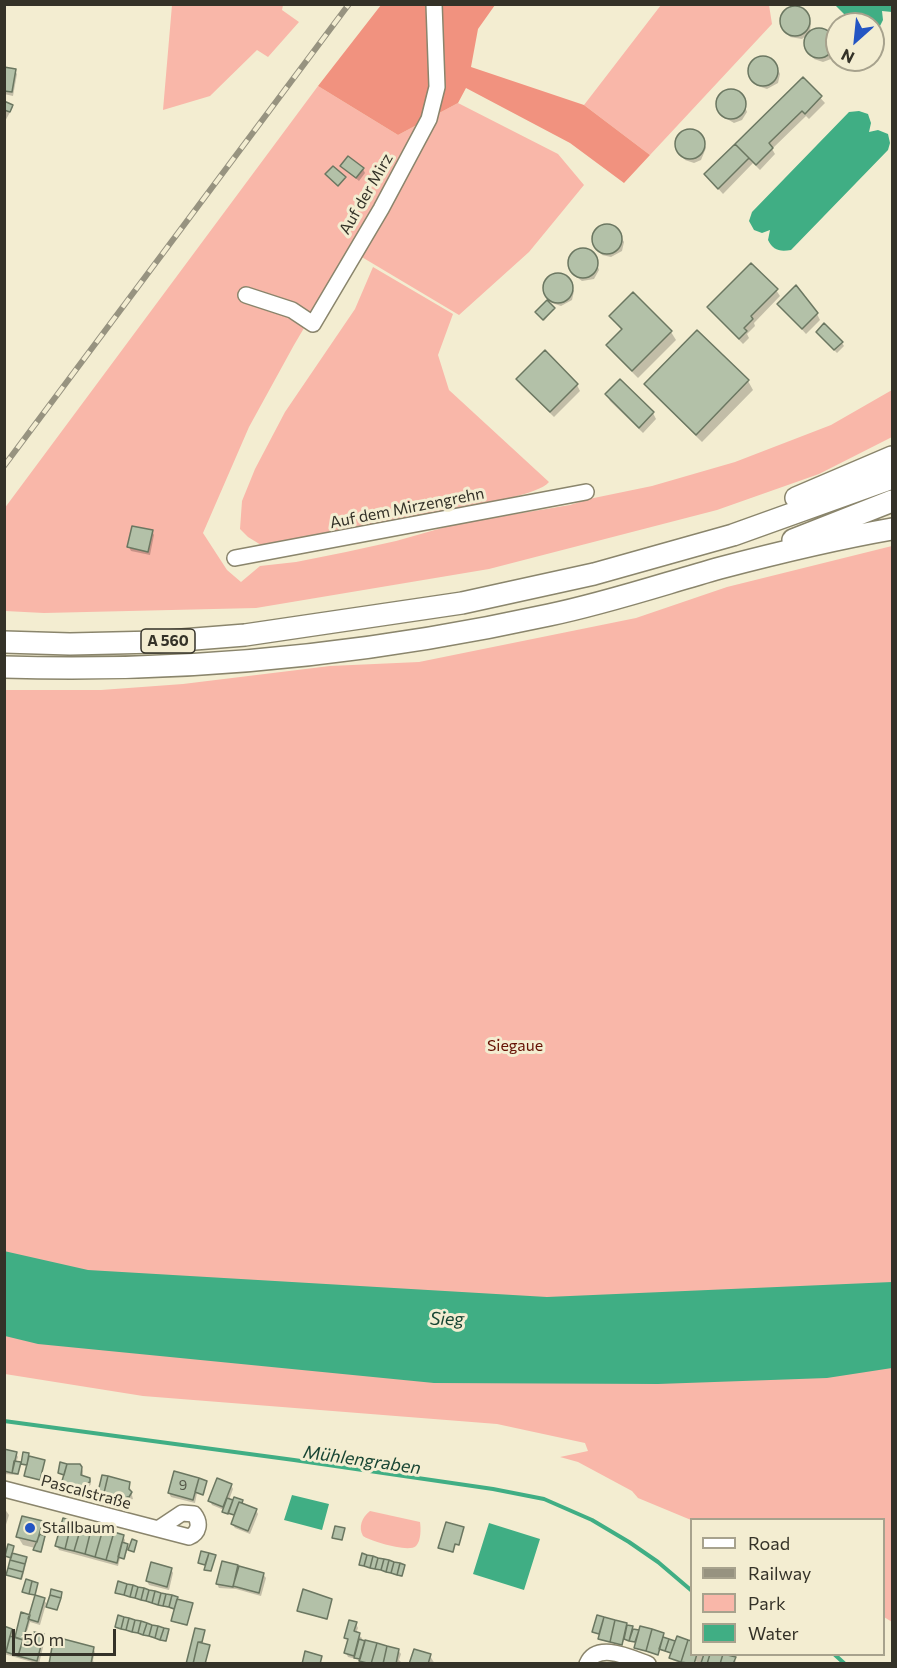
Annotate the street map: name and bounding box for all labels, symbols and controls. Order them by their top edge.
north arrow [825,12,885,72]
text: N [838,46,857,68]
street label: Auf der Mirz [335,150,397,238]
street label: Auf dem Mirzengrehn [328,484,486,532]
road number: A 560 [141,629,195,653]
park label: Siegaue [487,1036,543,1056]
water label: Sieg [430,1308,464,1330]
water label: Mühlengraben [302,1441,422,1479]
street label: Pascalstraße [39,1471,133,1513]
house number: 9 [179,1477,187,1493]
place label: Stallbaum [42,1518,115,1538]
legend [690,1518,885,1656]
marker: Stallbaum [23,1521,37,1535]
text: Road [748,1532,790,1554]
text: Railway [748,1562,811,1584]
text: Park [748,1592,786,1614]
scale bar [15,1617,118,1655]
text: Water [748,1622,799,1644]
text: 50 m [23,1628,64,1650]

